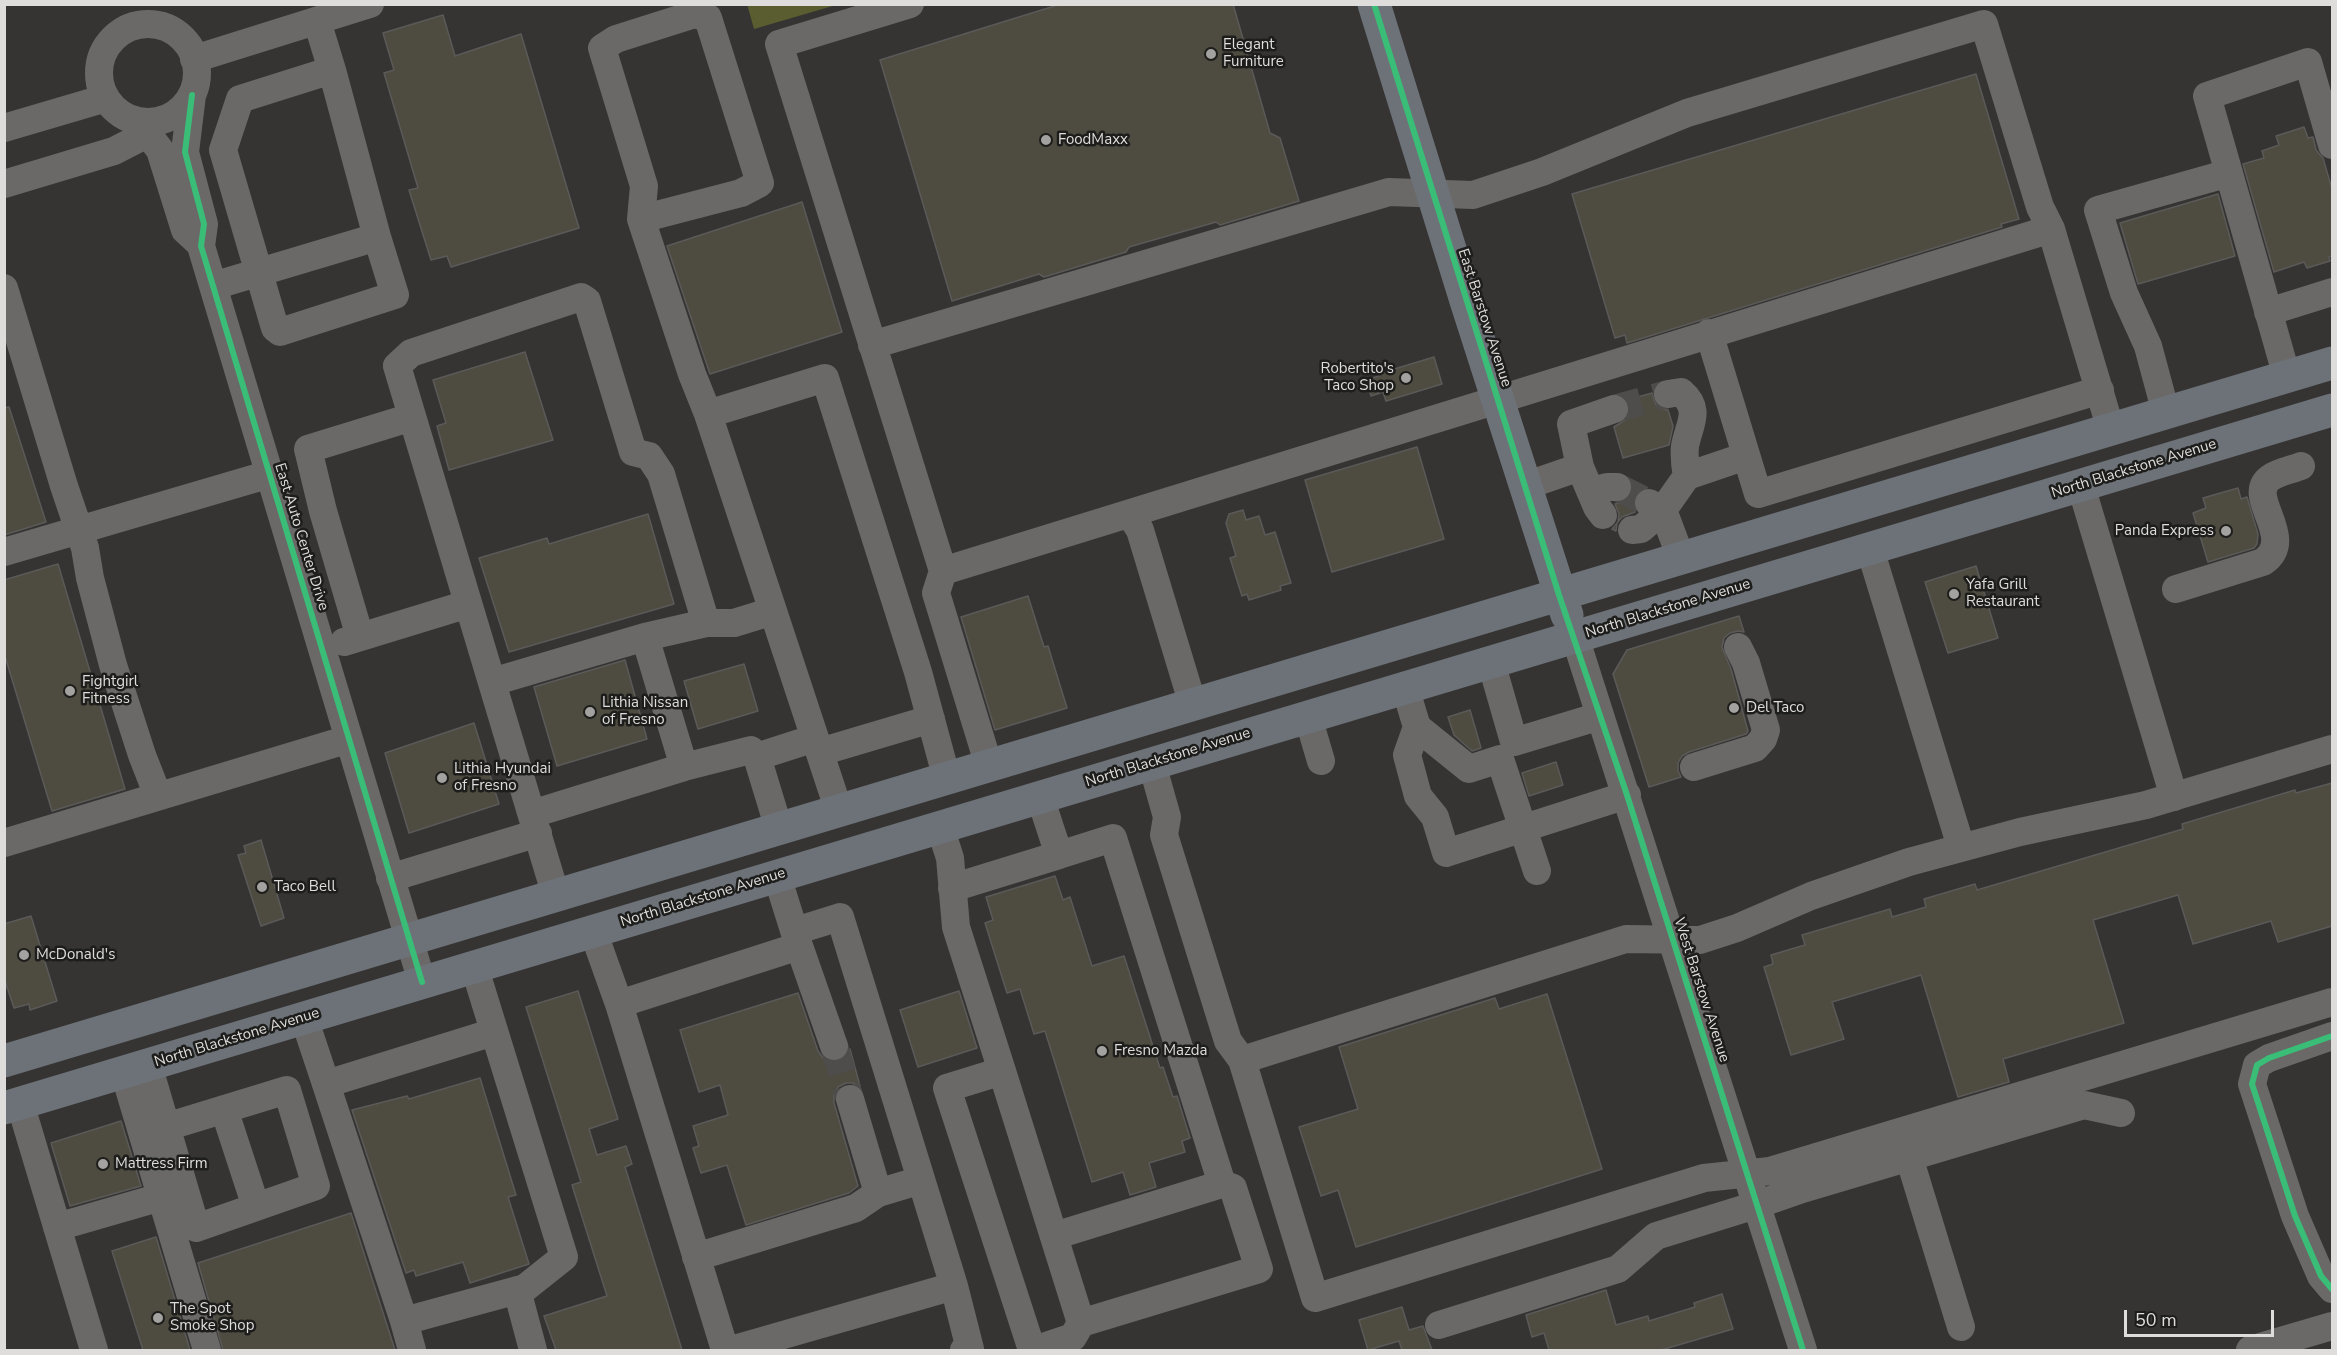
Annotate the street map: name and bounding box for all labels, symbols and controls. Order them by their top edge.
place label: Elegant Furniture [1223,36,1284,71]
marker: Elegant Furniture [1204,47,1218,61]
place label: FoodMaxx [1058,131,1128,149]
marker: FoodMaxx [1039,133,1053,147]
street label: East Barstow Avenue [1453,247,1515,389]
place label: Robertito's Taco Shop [1321,360,1394,395]
marker: Robertito's Taco Shop [1399,371,1413,385]
street label: North Blackstone Avenue [2049,435,2219,503]
street label: East Auto Center Drive [270,461,332,613]
place label: Panda Express [2115,522,2214,540]
marker: Panda Express [2219,524,2233,538]
street label: North Blackstone Avenue [1583,575,1753,643]
place label: Yafa Grill Restaurant [1966,576,2040,611]
marker: Yafa Grill Restaurant [1947,587,1961,601]
place label: Fightgirl Fitness [82,673,138,708]
marker: Fightgirl Fitness [63,684,77,698]
place label: Lithia Nissan of Fresno [602,694,688,729]
place label: Del Taco [1746,699,1804,717]
marker: Del Taco [1727,701,1741,715]
marker: Lithia Nissan of Fresno [583,705,597,719]
street label: North Blackstone Avenue [1083,724,1253,792]
place label: Lithia Hyundai of Fresno [454,760,551,795]
marker: Lithia Hyundai of Fresno [435,771,449,785]
street label: North Blackstone Avenue [618,864,788,932]
place label: Taco Bell [274,878,336,896]
marker: Taco Bell [255,880,269,894]
street label: West Barstow Avenue [1669,915,1733,1065]
place label: McDonald's [36,946,115,964]
marker: McDonald's [17,948,31,962]
street label: North Blackstone Avenue [152,1004,322,1072]
place label: Fresno Mazda [1114,1042,1208,1060]
marker: Fresno Mazda [1095,1044,1109,1058]
place label: Mattress Firm [115,1155,208,1173]
marker: Mattress Firm [96,1157,110,1171]
scale bar [2127,1298,2277,1336]
place label: The Spot Smoke Shop [170,1300,254,1335]
text: 50 m [2135,1308,2177,1332]
marker: The Spot Smoke Shop [151,1311,165,1325]

